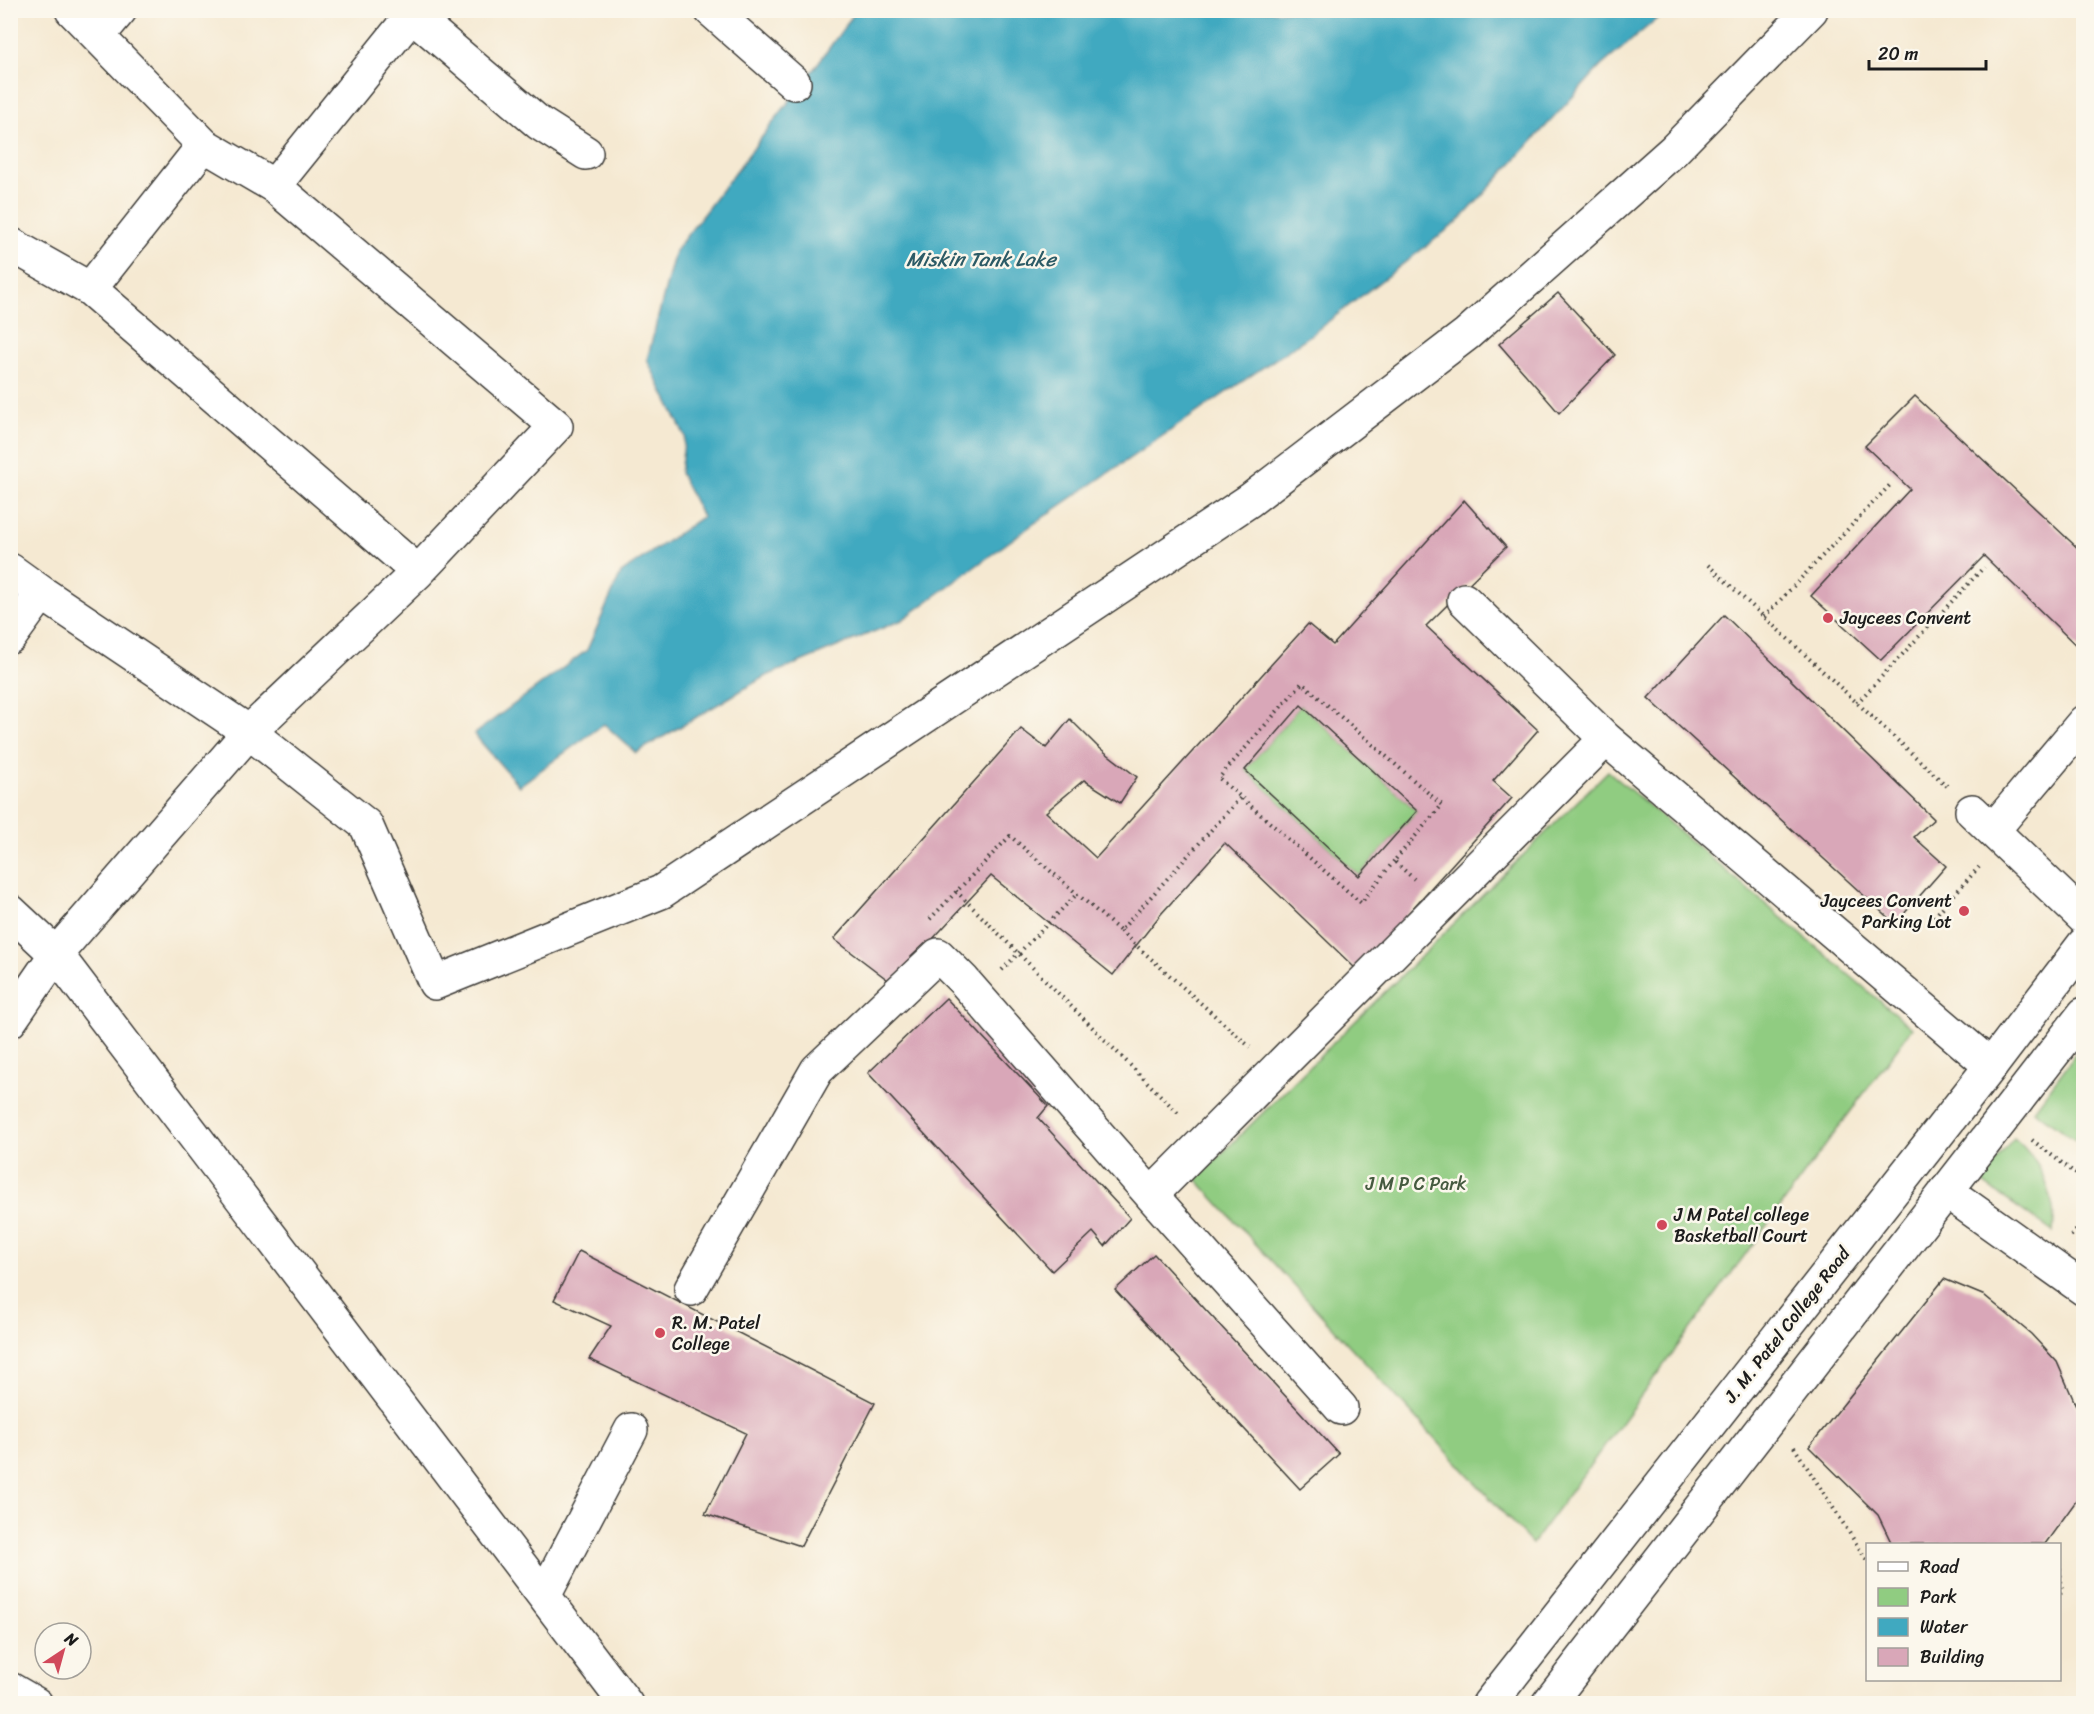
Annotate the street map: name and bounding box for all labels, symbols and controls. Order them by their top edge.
scale bar [1869,33,1986,71]
text: 20 m [1878,38,1918,70]
water label: Miskin Tank Lake [906,242,1057,277]
place label: Jaycees Convent [1839,602,1971,634]
marker: Jaycees Convent [1821,611,1835,625]
place label: Jaycees Convent Parking Lot [1820,885,1952,938]
marker: Jaycees Convent Parking Lot [1957,904,1971,918]
park label: J M P C Park [1365,1168,1467,1200]
place label: J M Patel college Basketball Court [1673,1199,1809,1252]
marker: J M Patel college Basketball Court [1655,1218,1669,1232]
street label: J. M. Patel College Road [1715,1239,1859,1411]
place label: R. M. Patel College [672,1307,761,1360]
marker: R. M. Patel College [653,1326,667,1340]
legend [1866,1543,2061,1681]
text: Road [1920,1551,1960,1583]
text: Park [1920,1581,1957,1613]
text: Water [1920,1611,1969,1643]
north arrow [33,1621,93,1681]
text: N [58,1624,85,1655]
text: Building [1920,1641,1984,1673]

